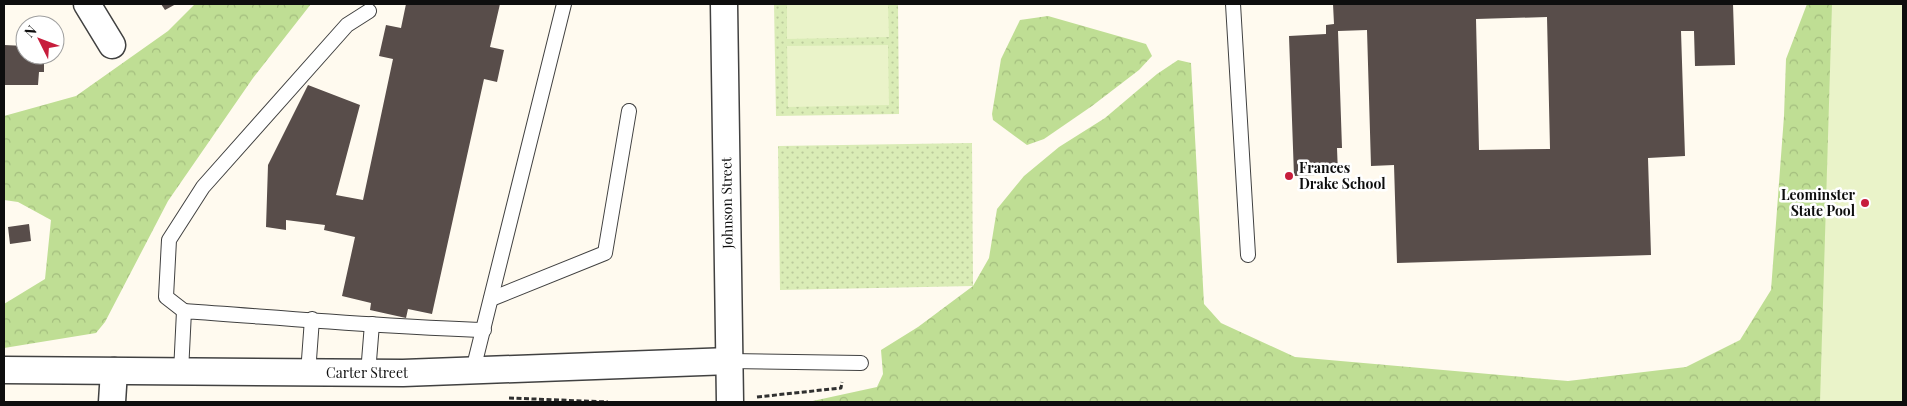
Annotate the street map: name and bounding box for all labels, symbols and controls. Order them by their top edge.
north arrow [15,15,65,65]
text: N [20,21,40,41]
street label: Johnson Street [716,156,737,250]
place label: Frances Drake School [1299,158,1386,193]
marker: Frances Drake School [1283,170,1295,182]
place label: Leominster State Pool [1781,185,1856,220]
marker: Leominster State Pool [1859,197,1871,209]
street label: Carter Street [326,363,409,382]

